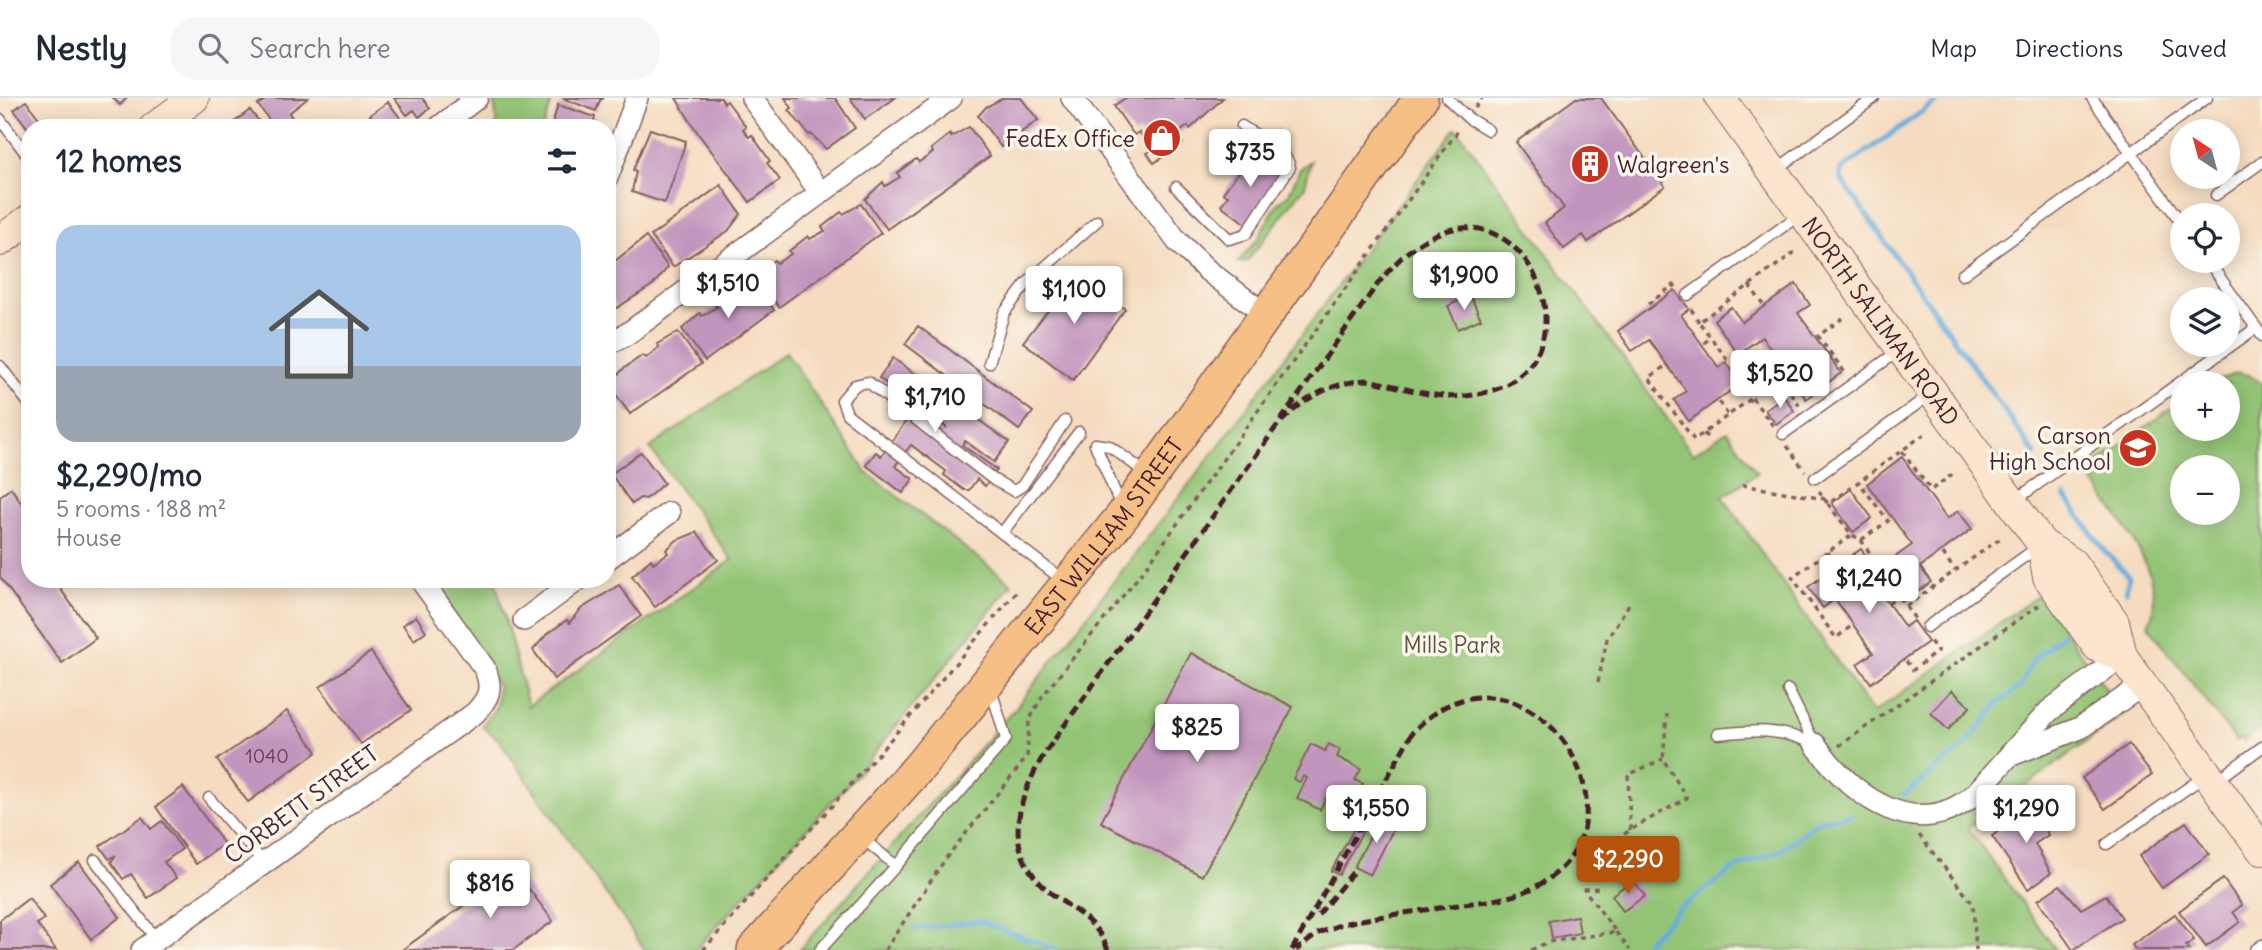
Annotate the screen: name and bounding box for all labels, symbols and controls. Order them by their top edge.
search box [170,17,660,80]
text: Nestly [35,27,128,69]
icon: search [194,29,232,67]
text: Search here [250,32,391,65]
text: Map [1930,33,1977,63]
text: Directions [2015,33,2123,63]
text: Saved [2161,33,2227,63]
shop icon: FedEx Office [1141,117,1183,159]
north arrow [2170,119,2240,189]
map controls [2170,119,2240,525]
place label: FedEx Office [1005,124,1135,153]
pin: $735 [1209,130,1291,189]
text: $735 [1225,137,1275,166]
text: 12 homes [56,142,182,180]
icon: filters [543,142,581,180]
building icon: Walgreen's [1569,143,1611,185]
place label: Walgreen's [1617,150,1730,179]
button: locate [2170,203,2240,273]
street label: NORTH SALIMAN ROAD [1796,211,1966,431]
pin: $1,900 [1407,252,1521,312]
pin: $1,510 [671,260,785,320]
text: $1,900 [1429,260,1499,289]
pin: $1,100 [1017,266,1131,326]
text: $1,510 [696,268,760,297]
icon: home [256,271,382,397]
text: $1,100 [1042,274,1106,303]
button: layers [2170,287,2240,357]
pin: $1,520 [1723,350,1837,410]
text: $1,520 [1746,358,1814,387]
button: + [2170,371,2240,441]
pin: $1,710 [878,374,992,434]
text: $1,710 [904,382,966,411]
place label: Carson High School [1989,421,2111,476]
school or university icon: Carson High School [2117,427,2159,469]
street label: EAST WILLIAM STREET [1018,432,1189,641]
button: − [2170,455,2240,525]
text: $2,290/mo [56,456,202,494]
text: 5 rooms · 188 m² [56,494,226,523]
text: House [56,523,122,552]
pin: $1,240 [1812,556,1926,615]
text: $1,240 [1836,563,1902,592]
park label: Mills Park [1403,630,1501,659]
pin: $825 [1156,704,1238,764]
text: $825 [1171,712,1223,741]
street label: CORBETT STREET [218,738,384,870]
house number: 1040 [245,744,289,768]
pin: $1,550 [1319,786,1433,845]
pin: $1,290 [1969,786,2083,845]
text: $1,550 [1342,793,1410,822]
text: $1,290 [1992,793,2060,822]
pin: $2,290 [1571,836,1685,896]
text: $2,290 [1592,844,1664,873]
pin: $816 [449,860,531,920]
text: $816 [466,868,514,897]

